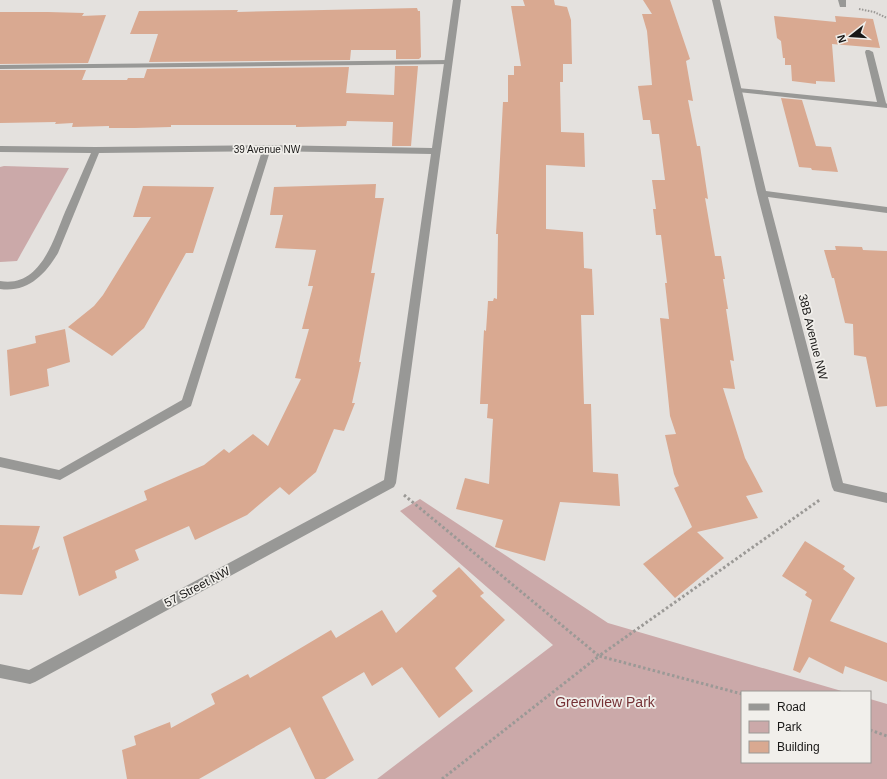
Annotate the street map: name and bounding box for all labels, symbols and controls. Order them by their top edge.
north arrow [831,16,871,56]
text: N [835,33,848,44]
street label: 39 Avenue NW [234,144,301,155]
street label: 38B Avenue NW [796,293,831,382]
street label: 57 Street NW [162,564,233,610]
legend [741,691,871,763]
park label: Greenview Park [555,694,656,710]
text: Road [777,700,806,714]
text: Park [777,720,803,734]
text: Building [777,740,820,754]

